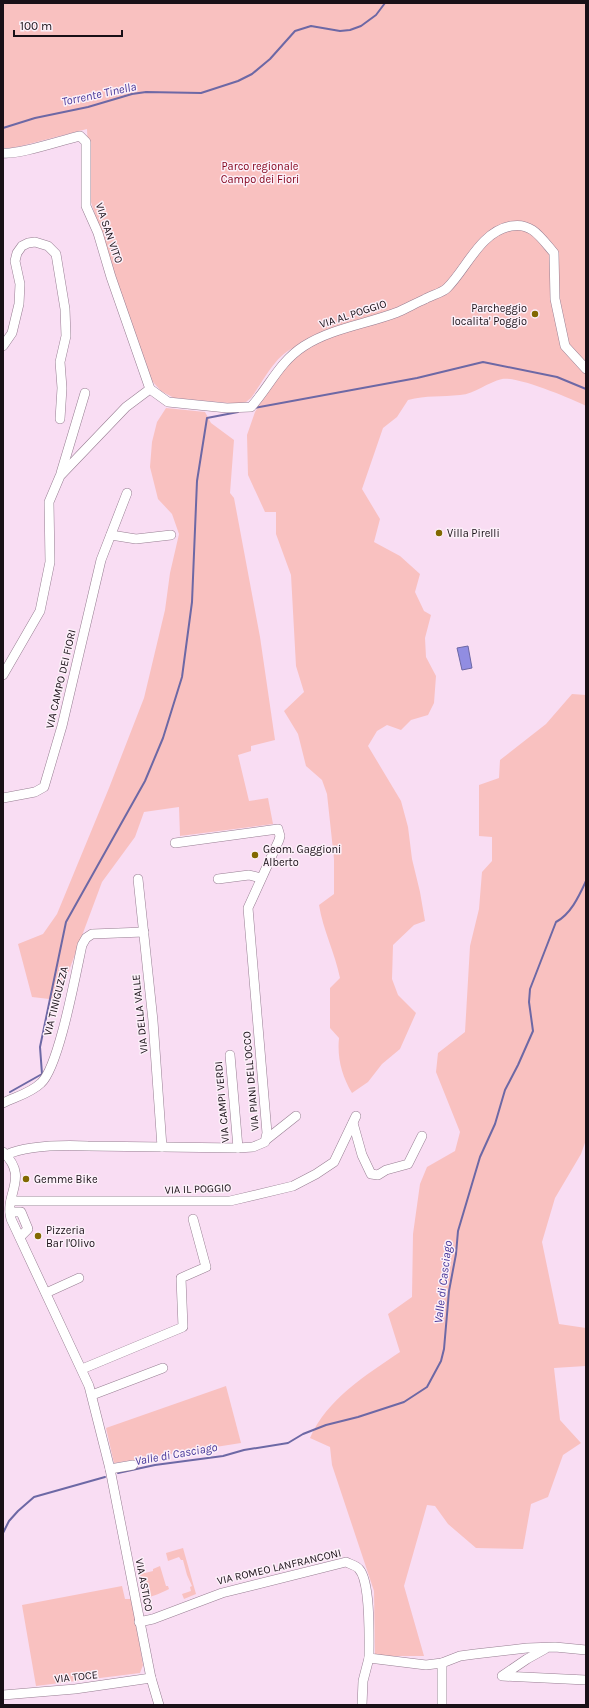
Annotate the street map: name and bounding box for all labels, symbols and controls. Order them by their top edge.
scale bar [14,12,122,38]
text: 100 m [20,19,52,33]
water label: Torrente Tinella [60,79,138,109]
park label: Parco regionale Campo dei Fiori [221,160,299,186]
street label: VIA SAN VITO [93,201,125,265]
street label: VIA AL POGGIO [318,297,388,331]
place label: Parcheggio localita' Poggio [452,302,527,328]
marker: Parcheggio localita' Poggio [530,309,540,319]
place label: Villa Pirelli [447,527,500,540]
marker: Villa Pirelli [434,528,444,538]
street label: VIA CAMPO DEI FIORI [43,628,79,730]
place label: Geom. Gaggioni Alberto [263,843,341,869]
marker: Geom. Gaggioni Alberto [250,850,260,860]
street label: VIA TINIGUZZA [41,964,71,1037]
street label: VIA DELLA VALLE [129,974,151,1054]
street label: VIA PIANI DELL'OCCO [240,1031,262,1131]
street label: VIA CAMPI VERDI [212,1061,232,1143]
place label: Gemme Bike [34,1173,98,1186]
marker: Gemme Bike [21,1174,31,1184]
street label: VIA IL POGGIO [165,1181,231,1197]
place label: Pizzeria Bar l'Olivo [46,1224,95,1250]
marker: Pizzeria Bar l'Olivo [33,1231,43,1241]
water label: Valle di Casciago [431,1240,455,1324]
water label: Valle di Casciago [134,1440,218,1468]
street label: VIA ROMEO LANFRANCONI [216,1546,342,1588]
street label: VIA ASTICO [133,1557,155,1613]
street label: VIA TOCE [54,1668,98,1686]

